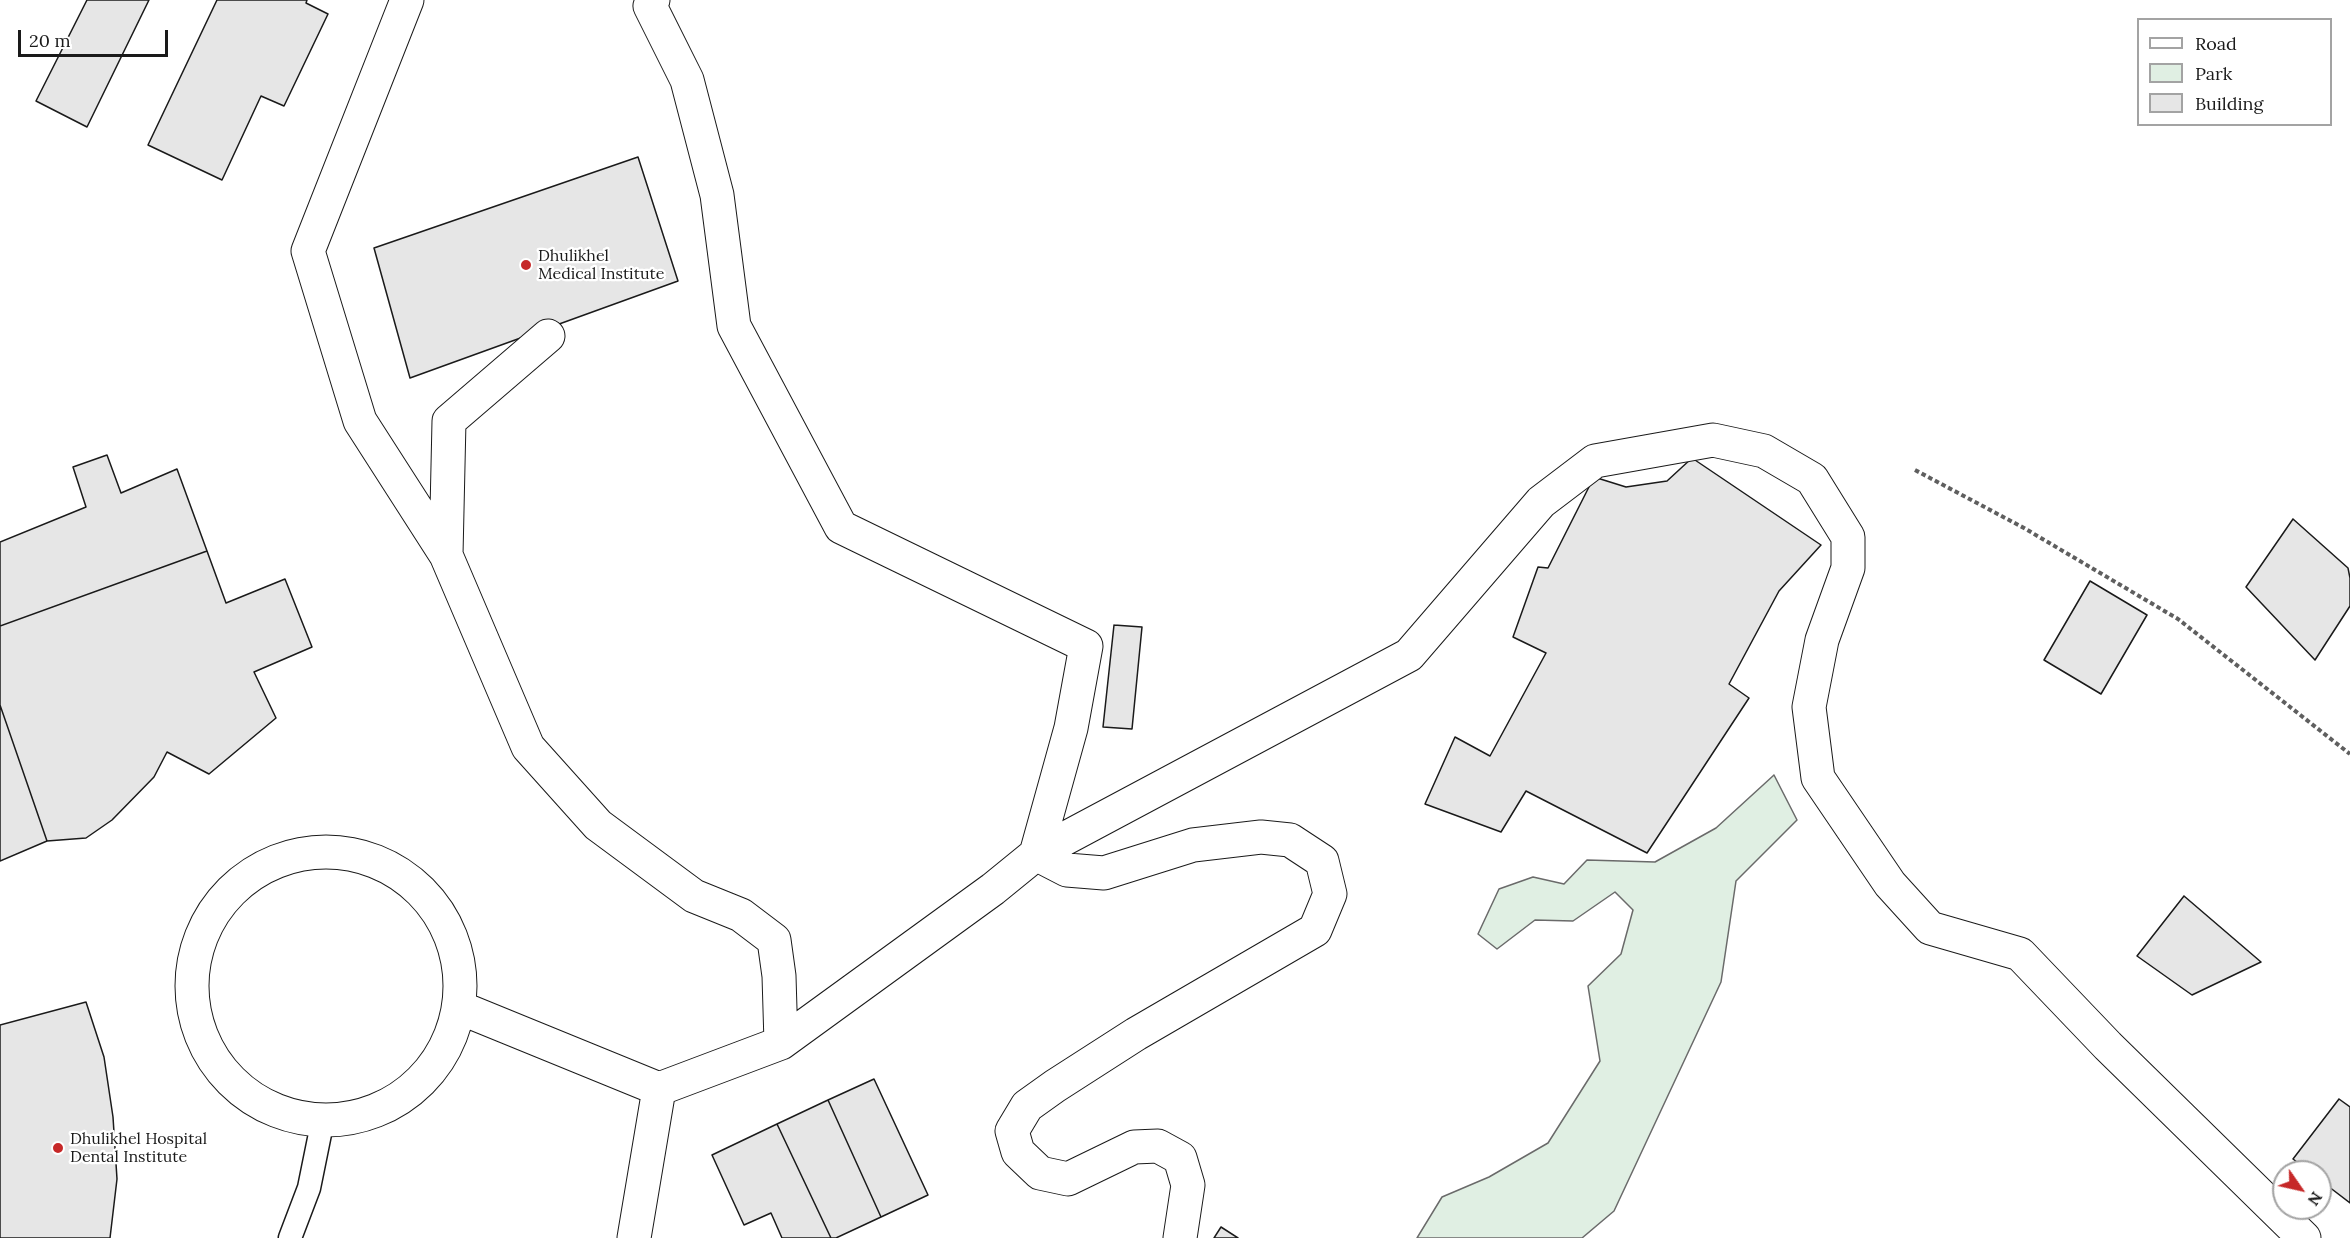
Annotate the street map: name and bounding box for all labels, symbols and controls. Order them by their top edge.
scale bar [21,18,171,56]
legend [2137,18,2332,126]
text: 20 m [29,29,71,52]
text: Road [2195,32,2237,55]
text: Park [2195,62,2232,85]
text: Building [2195,92,2263,115]
place label: Dhulikhel Medical Institute [538,246,664,284]
marker: Dhulikhel Medical Institute [519,258,533,272]
place label: Dhulikhel Hospital Dental Institute [70,1129,207,1167]
marker: Dhulikhel Hospital Dental Institute [51,1141,65,1155]
north arrow [2272,1160,2332,1220]
text: N [2304,1188,2327,1210]

